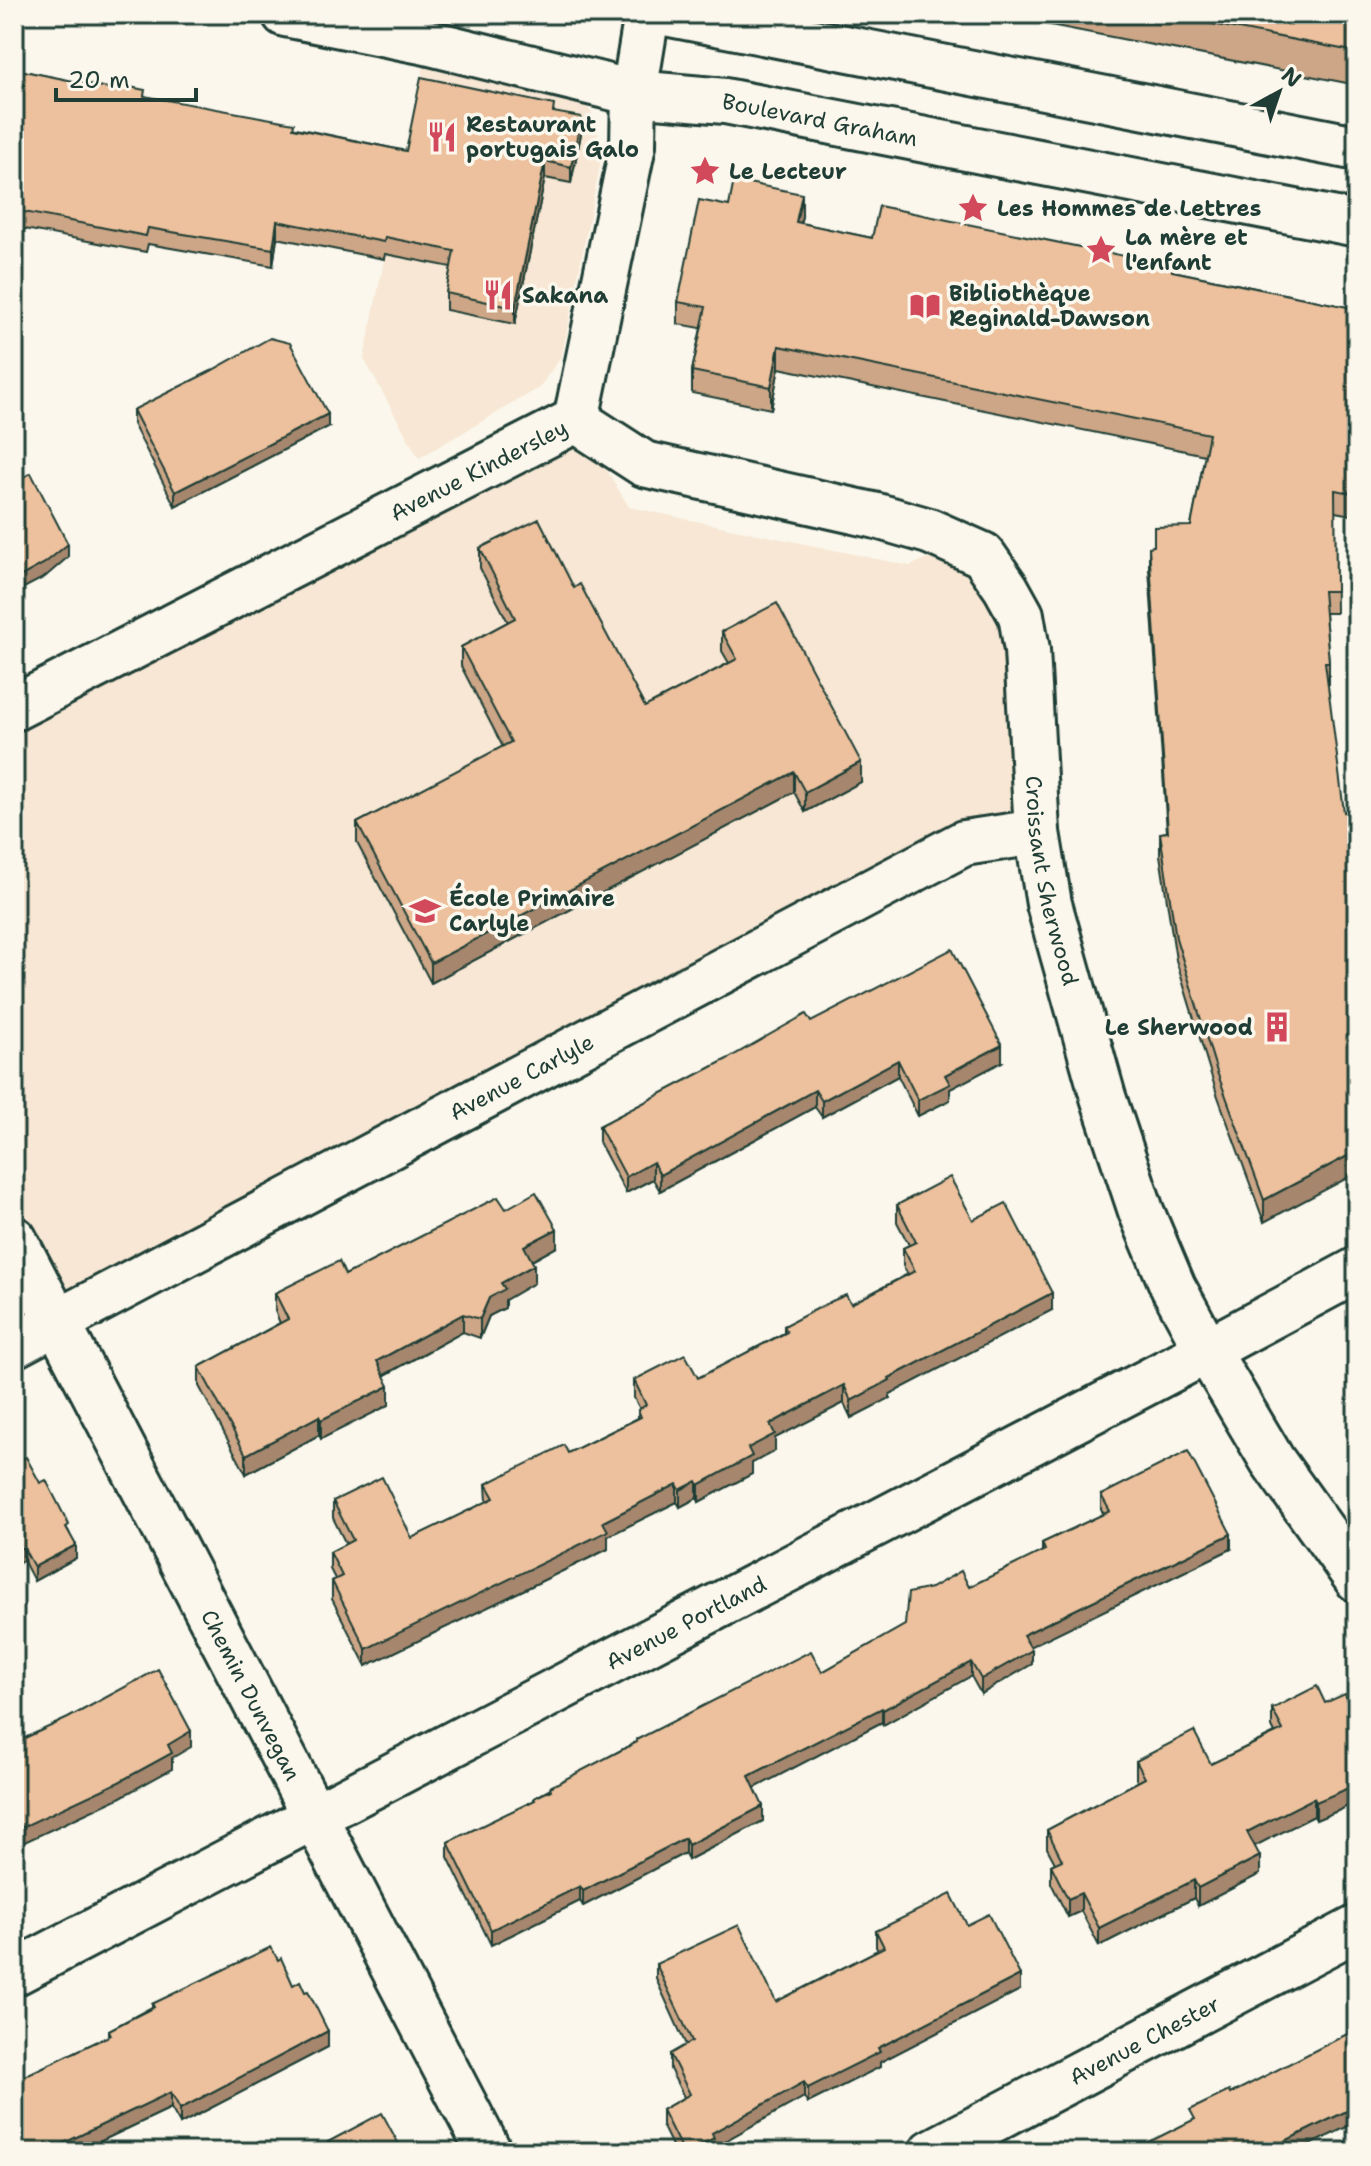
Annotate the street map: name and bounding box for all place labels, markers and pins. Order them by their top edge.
place label: Restaurant portugais Galo [466,110,639,164]
restaurant icon: Restaurant portugais Galo [425,120,459,154]
place icon: Le Lecteur [688,154,722,188]
place label: Le Lecteur [729,157,847,186]
place icon: Les Hommes de Lettres [956,191,990,225]
place label: Les Hommes de Lettres [997,194,1261,223]
place label: La mère et l'enfant [1125,223,1248,277]
place icon: La mère et l'enfant [1084,233,1118,267]
restaurant icon: Sakana [481,278,515,312]
place label: Bibliothèque Reginald-Dawson [949,279,1150,333]
place label: Sakana [522,281,608,310]
library icon: Bibliothèque Reginald-Dawson [908,289,942,323]
place label: École Primaire Carlyle [449,882,615,938]
school or university icon: École Primaire Carlyle [408,894,442,928]
building icon: Le Sherwood [1260,1010,1294,1044]
place label: Le Sherwood [1105,1013,1253,1042]

